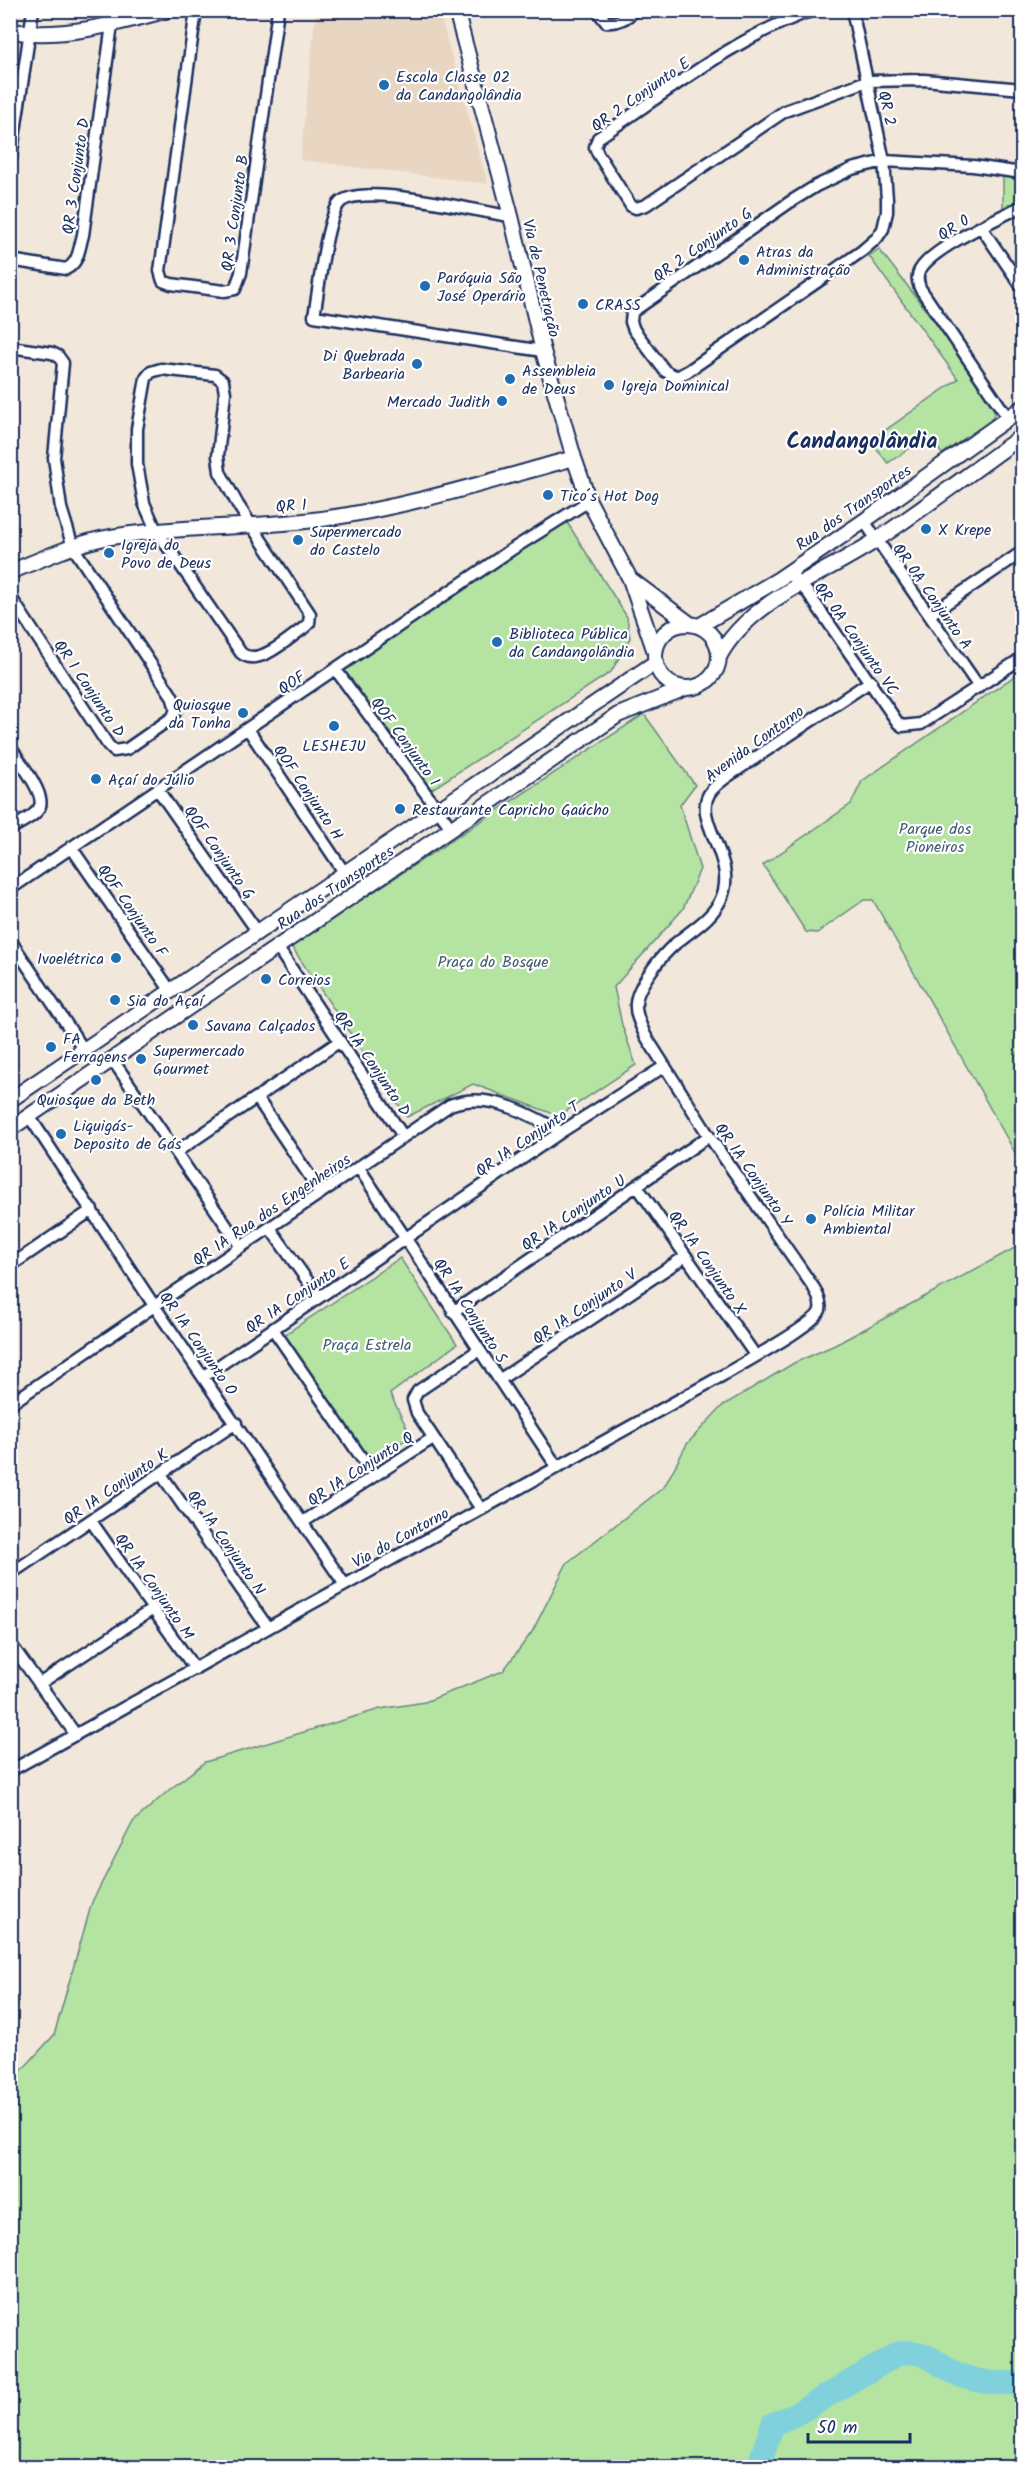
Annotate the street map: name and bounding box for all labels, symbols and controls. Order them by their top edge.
street label: QR 2 Conjunto E [586,51,696,139]
place label: Escola Classe 02 da Candangolândia [396,65,522,108]
marker: Escola Classe 02 da Candangolândia [377,78,391,92]
street label: QR 2 [871,88,902,128]
street label: QR 3 Conjunto D [56,116,97,236]
street label: QR 3 Conjunto B [215,153,256,273]
street label: QR 2 Conjunto G [648,201,758,289]
street label: QR 0 [933,209,975,248]
street label: Via de Penetração [515,217,566,340]
place label: Atras da Administração [756,240,850,283]
marker: Atras da Administração [737,253,751,267]
place label: Paróquia São José Operário [437,266,526,309]
marker: Paróquia São José Operário [418,279,432,293]
place label: CRASS [595,293,641,318]
marker: CRASS [576,297,590,311]
place label: Di Quebrada Barbearia [323,344,405,387]
marker: Di Quebrada Barbearia [410,357,424,371]
place label: Assembleia de Deus [522,359,596,402]
marker: Assembleia de Deus [503,372,517,386]
place label: Igreja Dominical [621,374,729,399]
marker: Igreja Dominical [602,378,616,392]
place label: Mercado Judith [387,390,490,415]
marker: Mercado Judith [495,394,509,408]
district label: Candangolândia [786,425,938,460]
street label: Rua dos Transportes [791,459,917,558]
place label: Tico´s Hot Dog [560,484,659,509]
marker: Tico´s Hot Dog [541,488,555,502]
street label: QR 1 [275,493,307,520]
place label: X Krepe [938,518,991,543]
place label: Supermercado do Castelo [310,520,401,563]
marker: X Krepe [919,522,933,536]
place label: Igreja do Povo de Deus [121,533,211,576]
marker: Supermercado do Castelo [291,533,305,547]
street label: QR 0A Conjunto A [886,538,978,656]
marker: Igreja do Povo de Deus [102,546,116,560]
street label: QR 0A Conjunto VC [807,577,904,701]
place label: Biblioteca Pública da Candangolândia [509,622,635,665]
street label: QR 1 Conjunto D [47,635,131,743]
marker: Biblioteca Pública da Candangolândia [490,635,504,649]
street label: QOF [273,664,312,702]
street label: QOF Conjunto I [364,692,446,792]
place label: Quiosque da Tonha [169,693,231,736]
street label: Avenida Contorno [700,699,810,789]
marker: Quiosque da Tonha [236,706,250,720]
marker: LESHEJU [327,719,341,733]
place label: LESHEJU [302,734,366,759]
street label: QOF Conjunto H [266,740,349,846]
place label: Açaí do Júlio [108,768,194,793]
marker: Açaí do Júlio [89,772,103,786]
place label: Restaurante Capricho Gaúcho [412,798,609,823]
street label: QOF Conjunto G [177,801,261,905]
marker: Restaurante Capricho Gaúcho [393,802,407,816]
park label: Parque dos Pioneiros [899,817,971,860]
street label: Rua dos Transportes [272,840,400,937]
street label: QOF Conjunto F [90,859,174,964]
place label: Ivoelétrica [37,947,104,972]
park label: Praça do Bosque [438,950,548,975]
marker: Ivoelétrica [109,951,123,965]
place label: Correios [278,968,331,993]
marker: Correios [259,972,273,986]
place label: Sia do Açaí [127,989,205,1014]
marker: Sia do Açaí [108,993,122,1007]
street label: QR 1A Conjunto D [327,1006,417,1122]
place label: Savana Calçados [205,1014,316,1039]
marker: Savana Calçados [186,1018,200,1032]
place label: FA Ferragens [63,1027,127,1070]
place label: Supermercado Gourmet [153,1039,244,1082]
marker: FA Ferragens [44,1040,58,1054]
marker: Supermercado Gourmet [134,1052,148,1066]
marker: Quiosque da Beth [89,1073,103,1087]
place label: Quiosque da Beth [37,1088,155,1113]
street label: QR 1A Conjunto T [471,1094,586,1184]
place label: Liquigás- Deposito de Gás [73,1114,182,1157]
street label: QR 1A Conjunto Y [708,1118,798,1233]
marker: Liquigás- Deposito de Gás [54,1127,68,1141]
street label: QR 1A Rua dos Engenheiros [187,1148,356,1273]
street label: QR 1A Conjunto U [516,1168,632,1258]
place label: Polícia Militar Ambiental [823,1199,916,1242]
street label: QR 1A Conjunto X [661,1205,753,1321]
marker: Polícia Militar Ambiental [804,1212,818,1226]
street label: QR 1A Conjunto E [240,1251,356,1341]
street label: QR 1A Conjunto S [426,1253,513,1369]
street label: QR 1A Conjunto V [528,1262,643,1351]
street label: QR 1A Conjunto O [152,1287,243,1401]
park label: Praça Estrela [323,1333,411,1358]
street label: QR 1A Conjunto Q [302,1425,419,1513]
street label: QR 1A Conjunto K [58,1442,174,1532]
street label: QR 1A Conjunto N [180,1485,272,1601]
street label: Via do Contorno [348,1501,454,1575]
street label: QR 1A Conjunto M [108,1528,200,1646]
scale bar [808,2406,910,2444]
text: 50 m [817,2414,857,2443]

